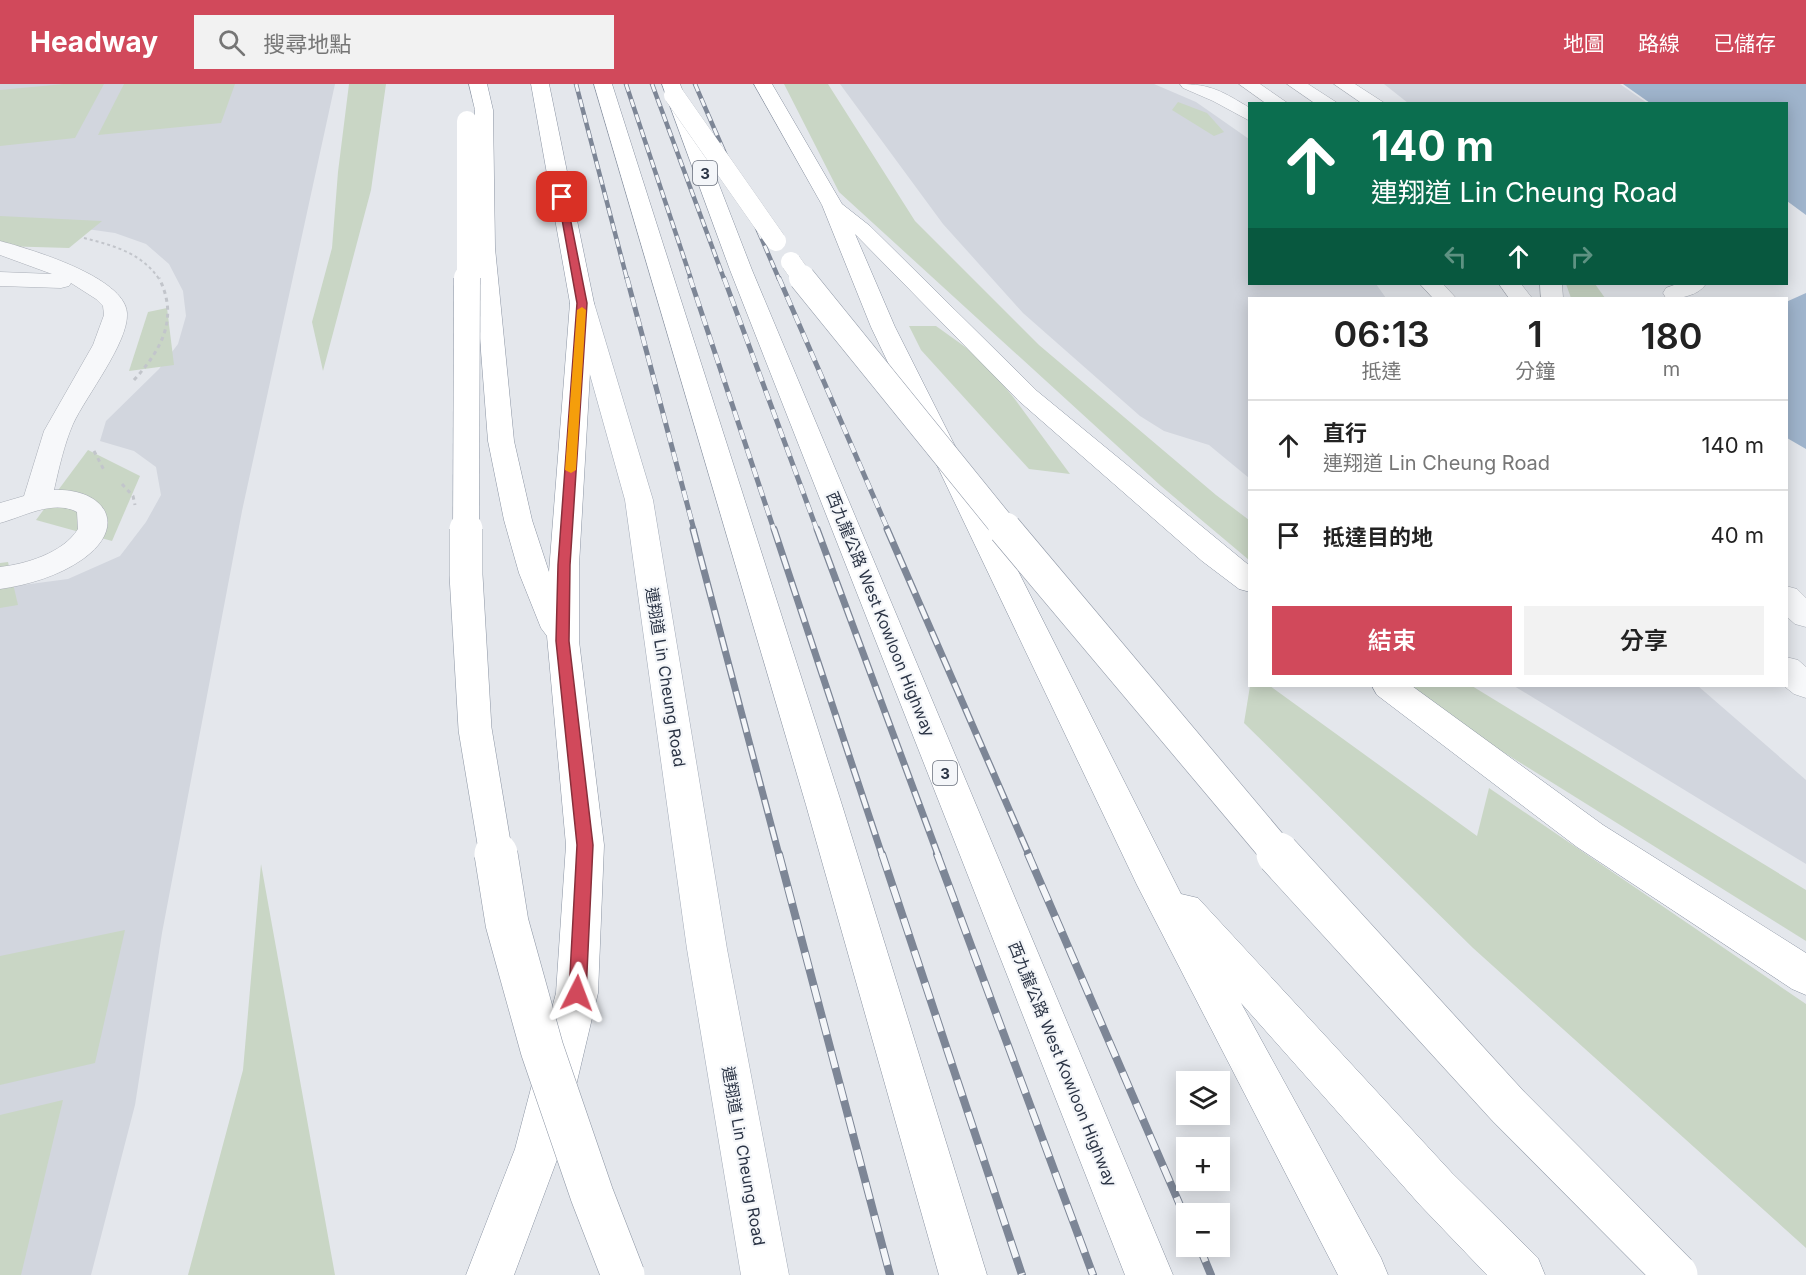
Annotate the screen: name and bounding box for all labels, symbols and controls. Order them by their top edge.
search box [194,15,614,69]
text: Headway [30,25,158,59]
icon: search [215,26,248,59]
text: 搜尋地點 [263,31,351,57]
text: 地圖 [1563,31,1605,56]
text: 路線 [1638,31,1680,56]
text: 已儲存 [1713,31,1776,56]
text: 140 m [1371,120,1494,171]
icon: ahead [1272,126,1350,204]
road number: 3 [693,161,717,185]
pin [536,171,587,222]
text: 連翔道 Lin Cheung Road [1371,176,1678,209]
icon: arrive [545,180,578,213]
icon: left [1439,240,1472,273]
icon: ahead [1502,240,1535,273]
icon: right [1565,240,1598,273]
text: 06:13 [1333,312,1430,356]
text: 1 [1528,312,1543,356]
text: 180 [1641,314,1703,358]
text: m [1663,357,1680,381]
text: 抵達 [1362,359,1402,383]
text: 分鐘 [1515,359,1555,383]
text: 直行 [1323,420,1367,446]
icon: ahead [1272,429,1305,462]
text: 140 m [1702,432,1764,458]
text: 連翔道 Lin Cheung Road [1323,451,1550,475]
street label: 西九龍公路 West Kowloon Highway [823,489,939,739]
icon: arrive [1272,519,1305,552]
text: 40 m [1710,522,1764,548]
text: 抵達目的地 [1323,524,1433,550]
street label: 連翔道 Lin Cheung Road [642,586,690,768]
button: 結束 [1272,606,1512,675]
button: 分享 [1524,606,1764,675]
road number: 3 [933,761,957,785]
street label: 西九龍公路 West Kowloon Highway [1005,939,1121,1189]
position arrow [545,961,609,1025]
street label: 連翔道 Lin Cheung Road [718,1065,770,1247]
map controls [1176,1071,1230,1257]
button: layers [1176,1071,1230,1125]
button: + [1176,1137,1230,1191]
button: − [1176,1203,1230,1257]

